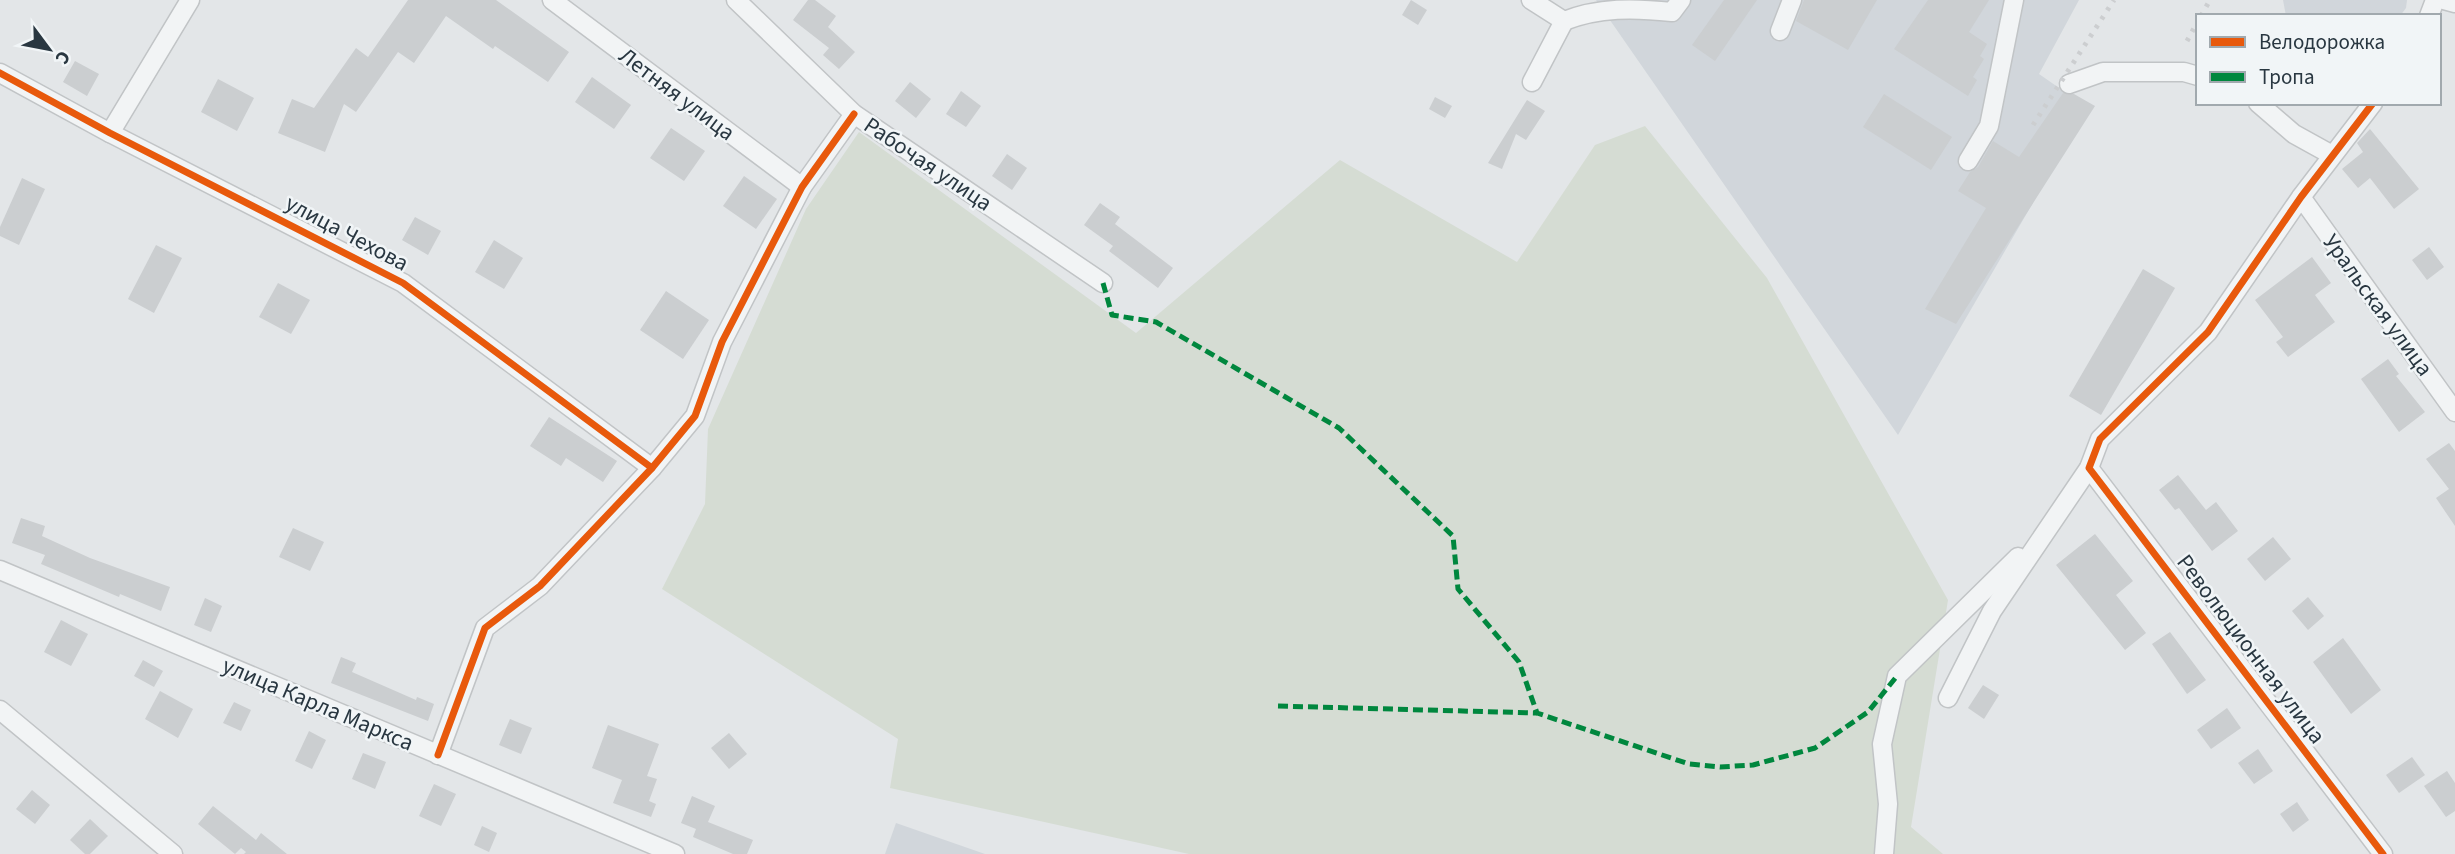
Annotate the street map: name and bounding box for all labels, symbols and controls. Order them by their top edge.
north arrow [14,14,84,84]
legend [2196,14,2441,105]
text: Велодорожка [2259,27,2385,57]
street label: Летняя улица [612,39,742,149]
text: С [48,45,77,69]
text: Тропа [2259,62,2315,92]
street label: Рабочая улица [857,109,999,219]
street label: улица Чехова [279,187,415,279]
street label: Уральская улица [2315,227,2441,383]
street label: Революционная улица [2169,547,2333,751]
street label: улица Карла Маркса [217,649,419,759]

